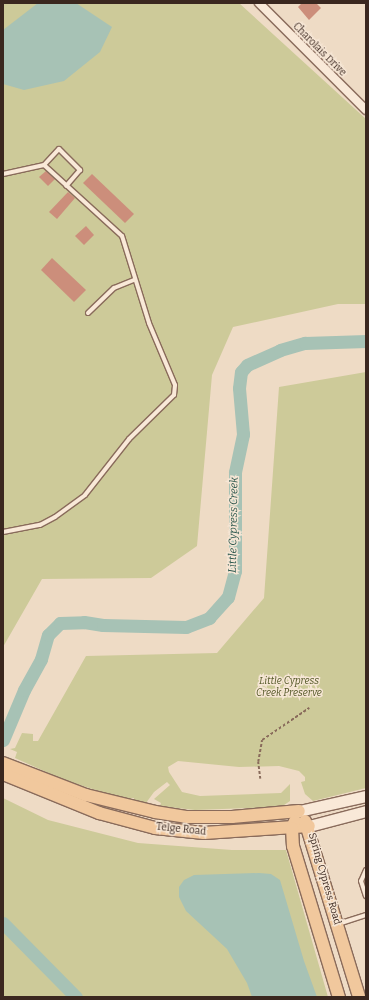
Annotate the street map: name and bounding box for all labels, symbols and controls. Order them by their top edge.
street label: Charolais Drive [290,21,348,79]
water label: Little Cypress Creek [227,477,241,573]
park label: Little Cypress Creek Preserve [256,675,322,698]
street label: Telge Road [155,821,207,839]
street label: Spring Cypress Road [305,832,343,926]

